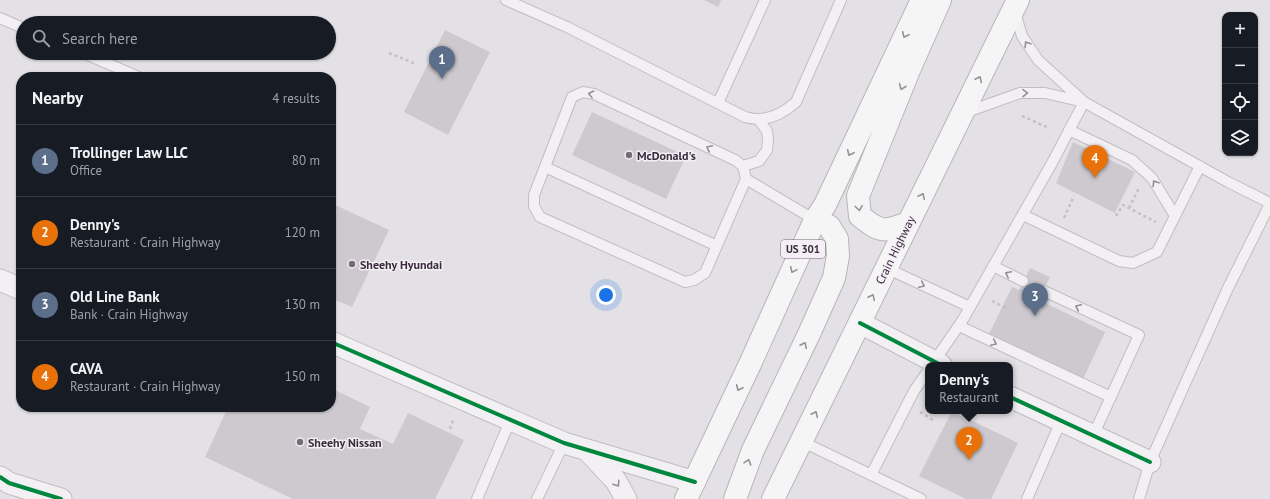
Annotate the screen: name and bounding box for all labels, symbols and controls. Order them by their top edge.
map controls [1222,12,1258,156]
button: + [1222,12,1258,48]
search box [16,16,336,60]
icon: search [30,27,52,49]
text: Search here [62,29,138,48]
one-way arrow [902,31,910,39]
one-way arrow [1025,41,1032,48]
pin: 1 [429,46,455,79]
button: − [1222,48,1258,84]
one-way arrow [974,75,982,83]
one-way arrow [898,83,906,90]
button: locate [1222,84,1258,120]
text: Nearby [32,87,83,109]
one-way arrow [1022,89,1028,97]
text: 4 results [272,90,320,107]
one-way arrow [587,90,594,98]
button: layers [1222,120,1258,156]
text: Trollinger Law LLC [70,143,188,162]
one-way arrow [705,145,713,153]
pin: 4 [1082,145,1108,178]
place label: McDonald's [637,148,696,163]
one-way arrow [847,148,855,156]
marker: McDonald's [624,150,634,160]
text: 1 [41,152,49,169]
text: 80 m [292,152,320,169]
text: Office [70,162,102,179]
one-way arrow [1152,180,1159,187]
one-way arrow [917,192,925,200]
one-way arrow [855,205,864,211]
street label: Crain Highway [872,213,918,287]
text: Denny's [70,215,120,234]
text: 2 [41,224,49,241]
text: 120 m [285,224,320,241]
text: Restaurant · Crain Highway [70,234,220,251]
road number: US 301 [781,240,825,258]
place label: Sheehy Hyundai [360,257,442,272]
marker: Sheehy Hyundai [347,259,357,269]
one-way arrow [790,265,798,273]
one-way arrow [1005,271,1013,279]
one-way arrow [917,280,925,288]
pin: 3 [1022,283,1048,316]
your location [596,285,616,305]
text: Old Line Bank [70,287,160,306]
one-way arrow [867,294,875,301]
text: 3 [41,296,49,313]
text: 130 m [285,296,320,313]
one-way arrow [1075,304,1082,312]
text: Bank · Crain Highway [70,306,188,323]
one-way arrow [990,338,997,346]
one-way arrow [799,341,807,349]
text: CAVA [70,359,103,378]
popup [925,362,1013,414]
text: 4 [41,368,49,385]
text: 150 m [285,368,320,385]
text: Denny's [939,370,989,389]
text: Restaurant · Crain Highway [70,378,220,395]
one-way arrow [736,383,744,391]
text: Restaurant [939,389,999,406]
one-way arrow [810,410,818,418]
pin: 2 [956,427,982,460]
place label: Sheehy Nissan [308,435,382,450]
marker: Sheehy Nissan [295,437,305,447]
one-way arrow [744,459,752,466]
one-way arrow [612,480,620,487]

